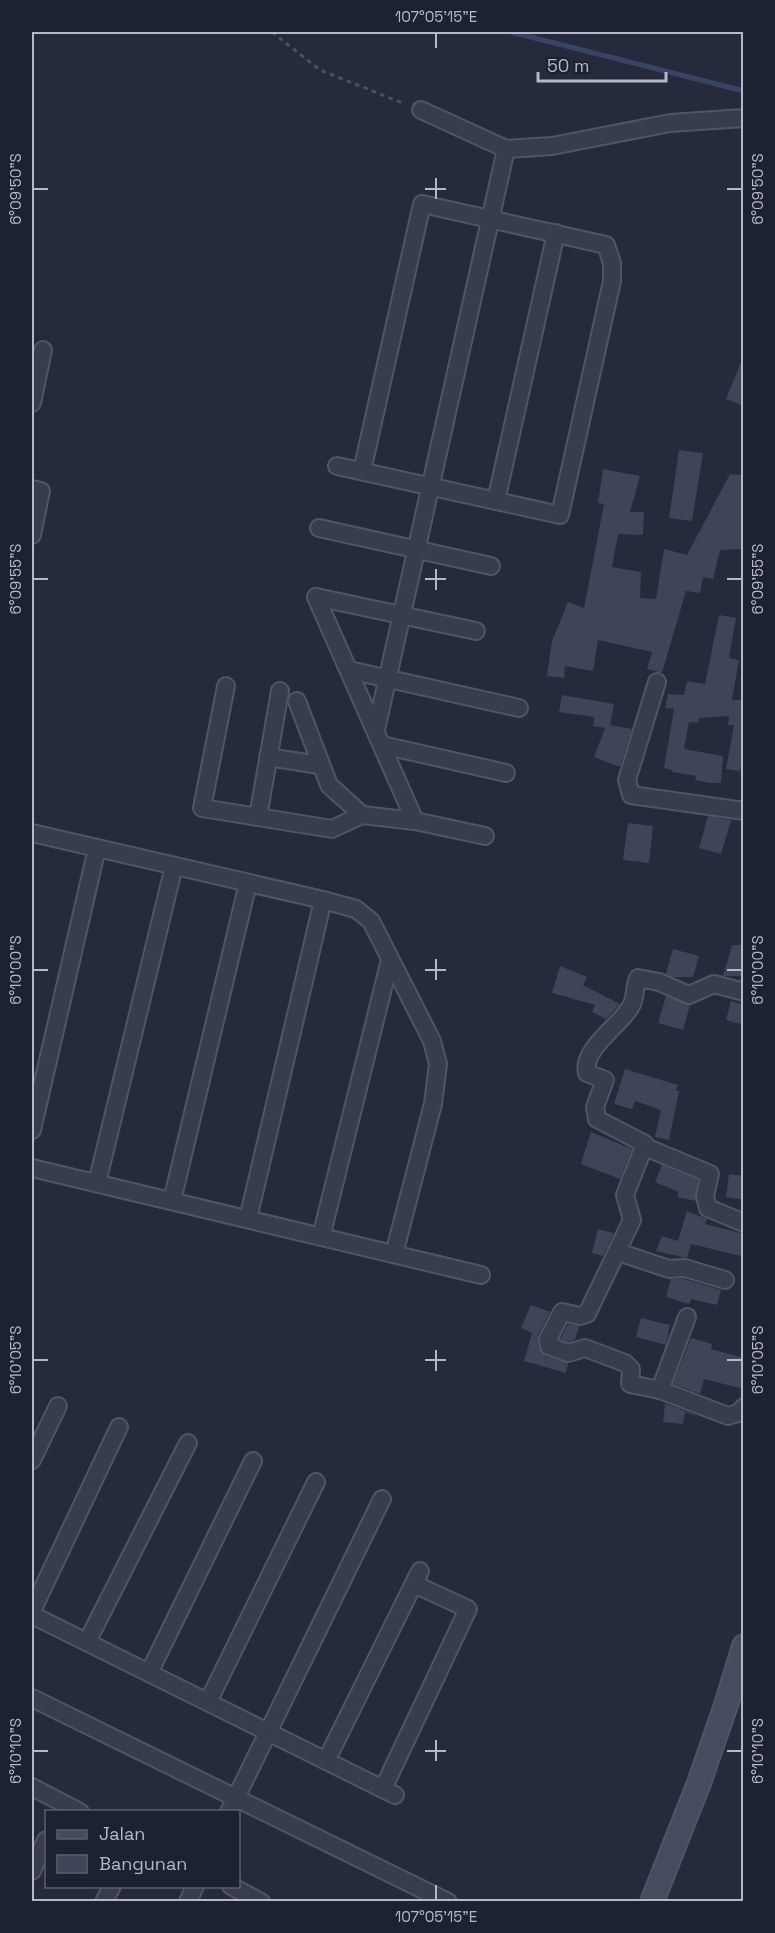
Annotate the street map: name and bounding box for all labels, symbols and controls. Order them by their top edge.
text: 107°05'15"E [395,7,477,26]
scale bar [538,45,666,83]
text: 50 m [547,54,589,77]
text: 6°09'50"S [6,153,25,225]
text: 6°09'50"S [748,153,767,225]
text: 6°09'55"S [6,544,25,615]
text: 6°09'55"S [748,544,767,615]
text: 6°10'00"S [6,935,25,1005]
text: 6°10'00"S [748,935,767,1005]
text: 6°10'05"S [6,1326,25,1394]
text: 6°10'05"S [748,1326,767,1394]
text: 6°10'10"S [6,1718,25,1784]
text: 6°10'10"S [748,1718,767,1784]
legend [45,1810,240,1888]
text: Jalan [99,1822,145,1845]
text: Bangunan [99,1852,187,1875]
text: 107°05'15"E [395,1907,477,1926]

